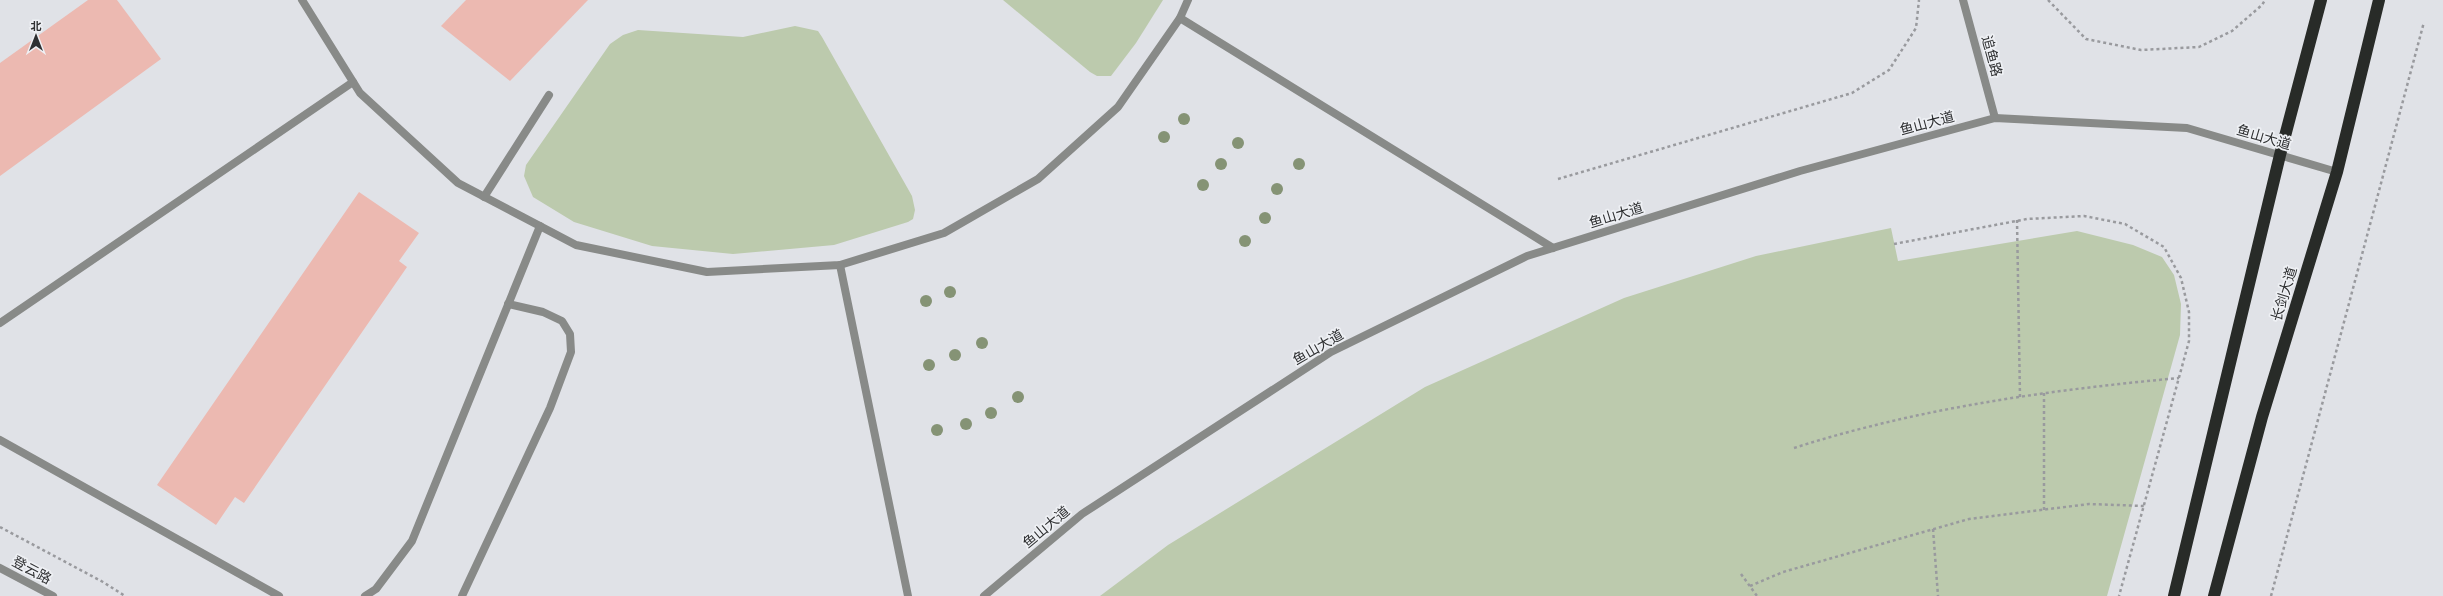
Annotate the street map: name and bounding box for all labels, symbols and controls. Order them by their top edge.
north arrow [16,16,56,56]
text: 北 [31,20,42,33]
street label: 追鱼路 [1979,34,2005,78]
street label: 鱼山大道 [1898,108,1956,138]
street label: 鱼山大道 [2235,122,2293,152]
street label: 鱼山大道 [1587,199,1645,231]
street label: 长剑大道 [2268,265,2300,323]
street label: 鱼山大道 [1290,326,1346,368]
street label: 鱼山大道 [1019,503,1073,551]
street label: 登云路 [10,553,54,587]

